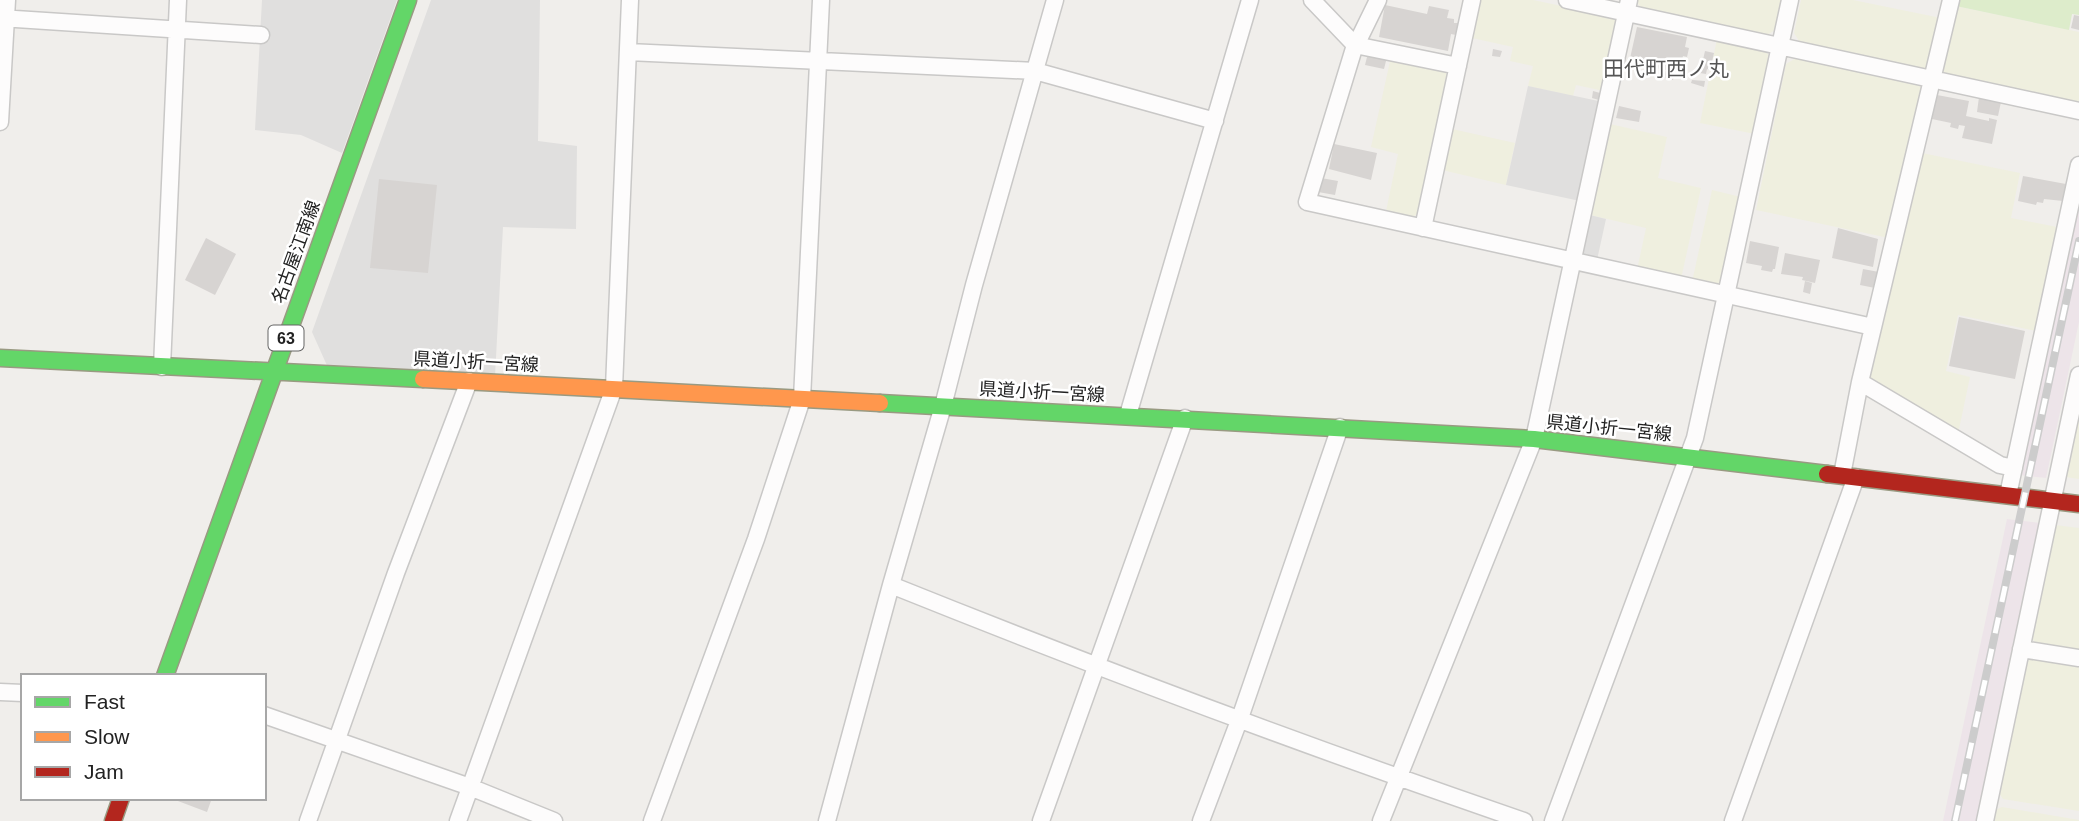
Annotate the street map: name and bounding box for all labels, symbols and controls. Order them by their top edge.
district label: 田代町西ノ丸 [1603,57,1729,80]
street label: 名古屋江南線 [268,198,324,306]
road number: 63 [268,326,304,350]
street label: 県道小折一宮線 [413,349,539,375]
street label: 県道小折一宮線 [979,379,1105,405]
street label: 県道小折一宮線 [1545,411,1673,445]
legend [21,674,266,800]
text: Fast [84,690,125,713]
text: Slow [84,725,130,748]
text: Jam [84,760,124,783]

